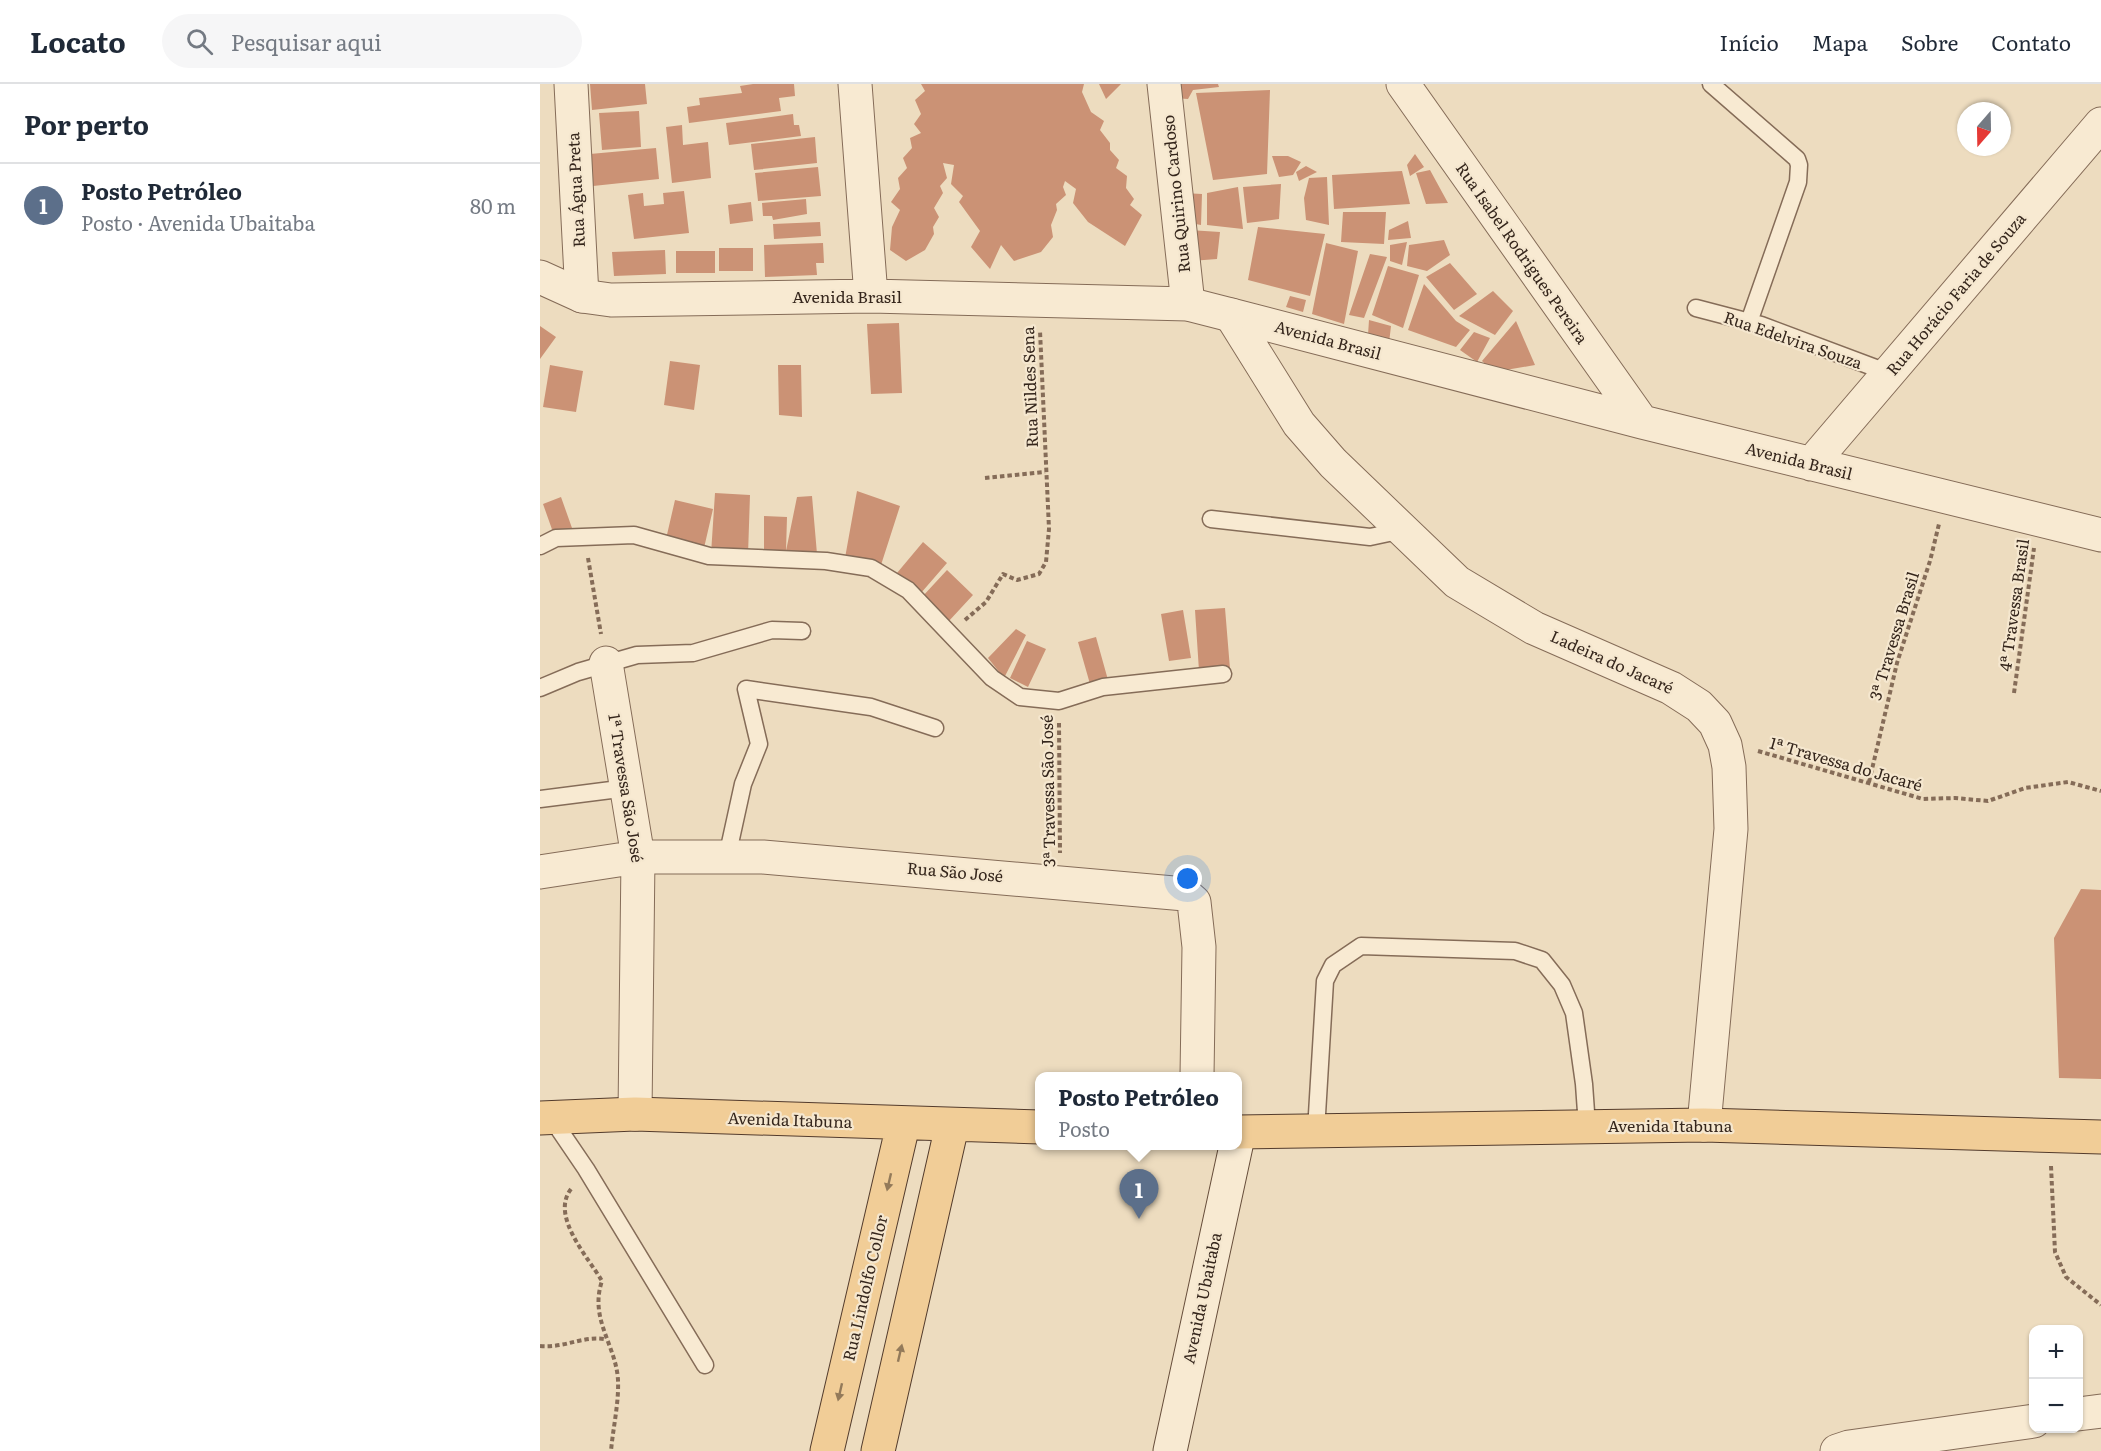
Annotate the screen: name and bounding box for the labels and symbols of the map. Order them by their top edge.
north arrow [1957,102,2011,156]
street label: Rua Quirino Cardoso [1155,114,1195,274]
street label: Rua Água Preta [560,131,590,248]
street label: Rua Isabel Rodrigues Pereira [1451,157,1595,348]
street label: Rua Horácio Faria de Souza [1880,206,2031,380]
street label: Avenida Brasil [792,284,902,308]
street label: Rua Edelvira Souza [1721,304,1866,374]
street label: Avenida Brasil [1272,313,1384,365]
street label: Rua Nildes Sena [1015,326,1043,448]
street label: Avenida Brasil [1743,435,1855,485]
street label: 4ª Travessa Brasil [1992,537,2034,673]
street label: 3ª Travessa Brasil [1862,568,1924,703]
street label: Ladeira do Jacaré [1547,623,1678,699]
street label: 1ª Travessa São José [603,712,651,864]
street label: 3ª Travessa São José [1034,715,1060,867]
street label: 1ª Travessa do Jacaré [1767,730,1926,796]
street label: Rua São José [906,855,1004,887]
your location [1173,864,1202,893]
street label: Avenida Itabuna [727,1105,853,1133]
street label: Avenida Itabuna [1608,1113,1733,1137]
pin: 1 [1120,1170,1158,1219]
one-way arrow [884,1172,894,1191]
street label: Rua Lindolfo Collor [836,1212,893,1363]
street label: Avenida Ubaitaba [1175,1229,1227,1366]
one-way arrow [896,1344,906,1362]
one-way arrow [835,1383,845,1401]

